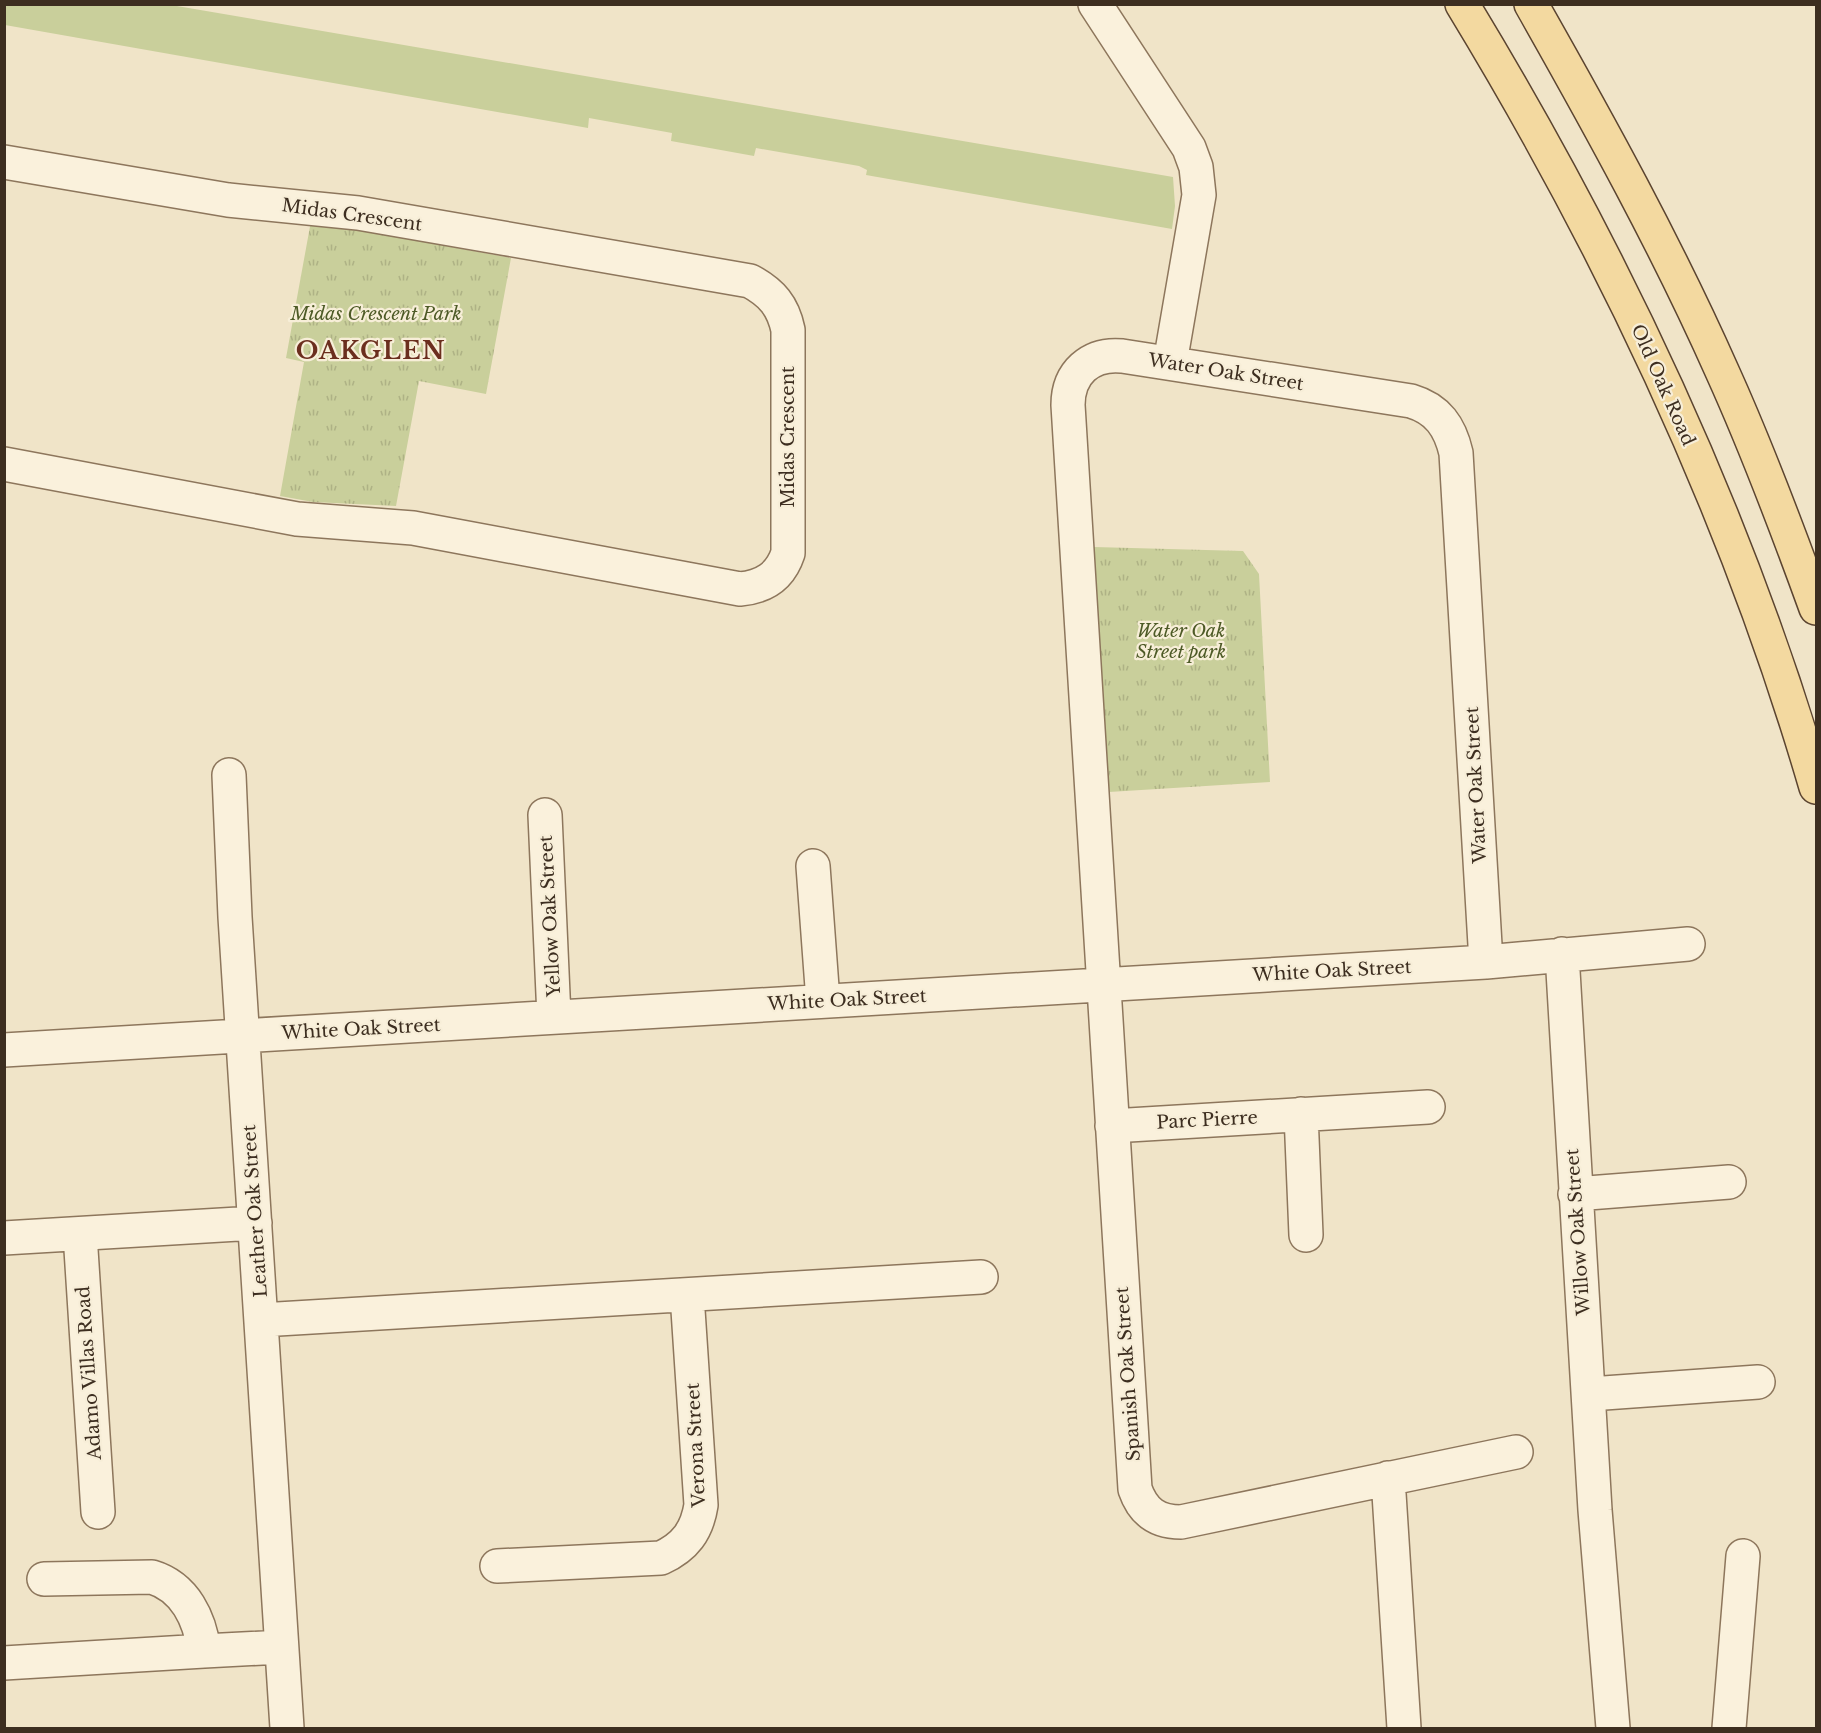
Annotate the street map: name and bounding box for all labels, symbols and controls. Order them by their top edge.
street label: Midas Crescent [280,194,424,236]
park label: Midas Crescent Park [290,303,462,325]
street label: Old Oak Road [1626,321,1700,449]
district label: OAKGLEN [296,336,446,365]
street label: Water Oak Street [1146,349,1305,395]
street label: Midas Crescent [777,366,799,508]
park label: Water Oak Street park [1136,620,1226,663]
street label: Water Oak Street [1461,706,1491,865]
street label: Yellow Oak Street [535,834,565,998]
street label: White Oak Street [1251,956,1412,986]
street label: White Oak Street [766,985,927,1015]
street label: White Oak Street [280,1014,441,1044]
street label: Parc Pierre [1156,1106,1258,1134]
street label: Leather Oak Street [238,1124,272,1298]
street label: Willow Oak Street [1561,1148,1595,1317]
street label: Adamo Villas Road [72,1285,106,1462]
street label: Spanish Oak Street [1111,1286,1145,1462]
street label: Verona Street [682,1382,710,1509]

